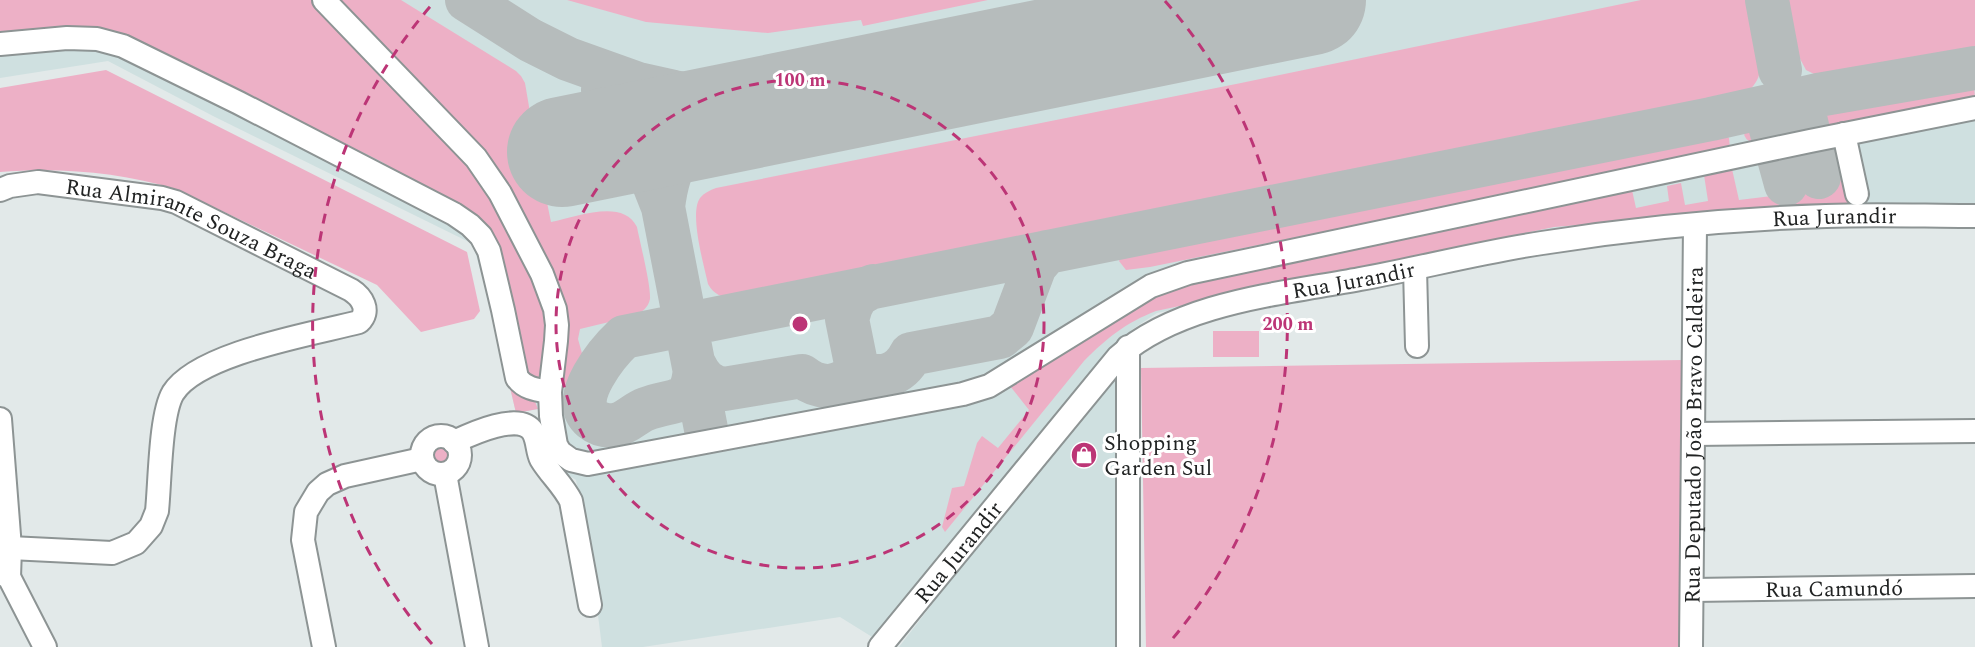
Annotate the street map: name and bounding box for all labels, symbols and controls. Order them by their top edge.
text: 100 m [774,67,826,94]
street label: Rua Almirante Souza Braga [63,171,323,288]
street label: Rua Jurandir [1771,200,1897,236]
street label: Rua Jurandir [1290,253,1418,308]
street label: Rua Deputado João Bravo Caldeira [1676,266,1713,604]
text: 200 m [1262,311,1314,338]
centre of rings [790,314,810,334]
place label: Shopping Garden Sul [1104,427,1212,485]
shop icon: Shopping Garden Sul [1069,440,1099,470]
street label: Rua Jurandir [907,494,1012,611]
street label: Rua Camundó [1765,572,1903,607]

